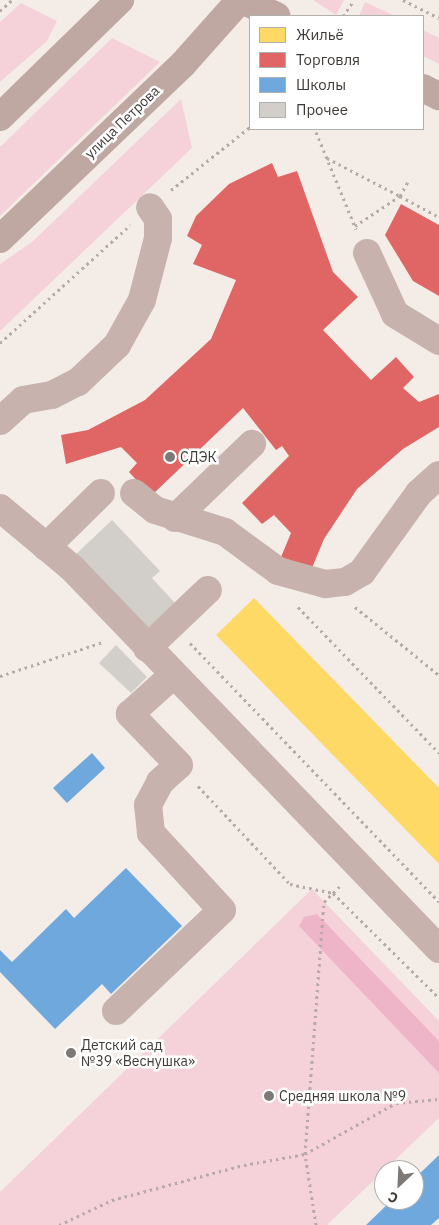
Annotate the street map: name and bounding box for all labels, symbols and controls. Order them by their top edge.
legend [249,15,424,130]
text: Жильё [296,25,344,44]
text: Торговля [296,50,360,69]
text: Школы [296,75,346,94]
street label: улица Петрова [81,82,163,162]
text: Прочее [296,100,348,119]
place label: СДЭК [180,449,217,465]
marker: СДЭК [164,451,176,463]
place label: Детский сад №39 «Веснушка» [81,1037,195,1070]
marker: Детский сад №39 «Веснушка» [65,1047,77,1059]
place label: Средняя школа №9 [279,1088,406,1104]
marker: Средняя школа №9 [263,1090,275,1102]
north arrow [374,1160,424,1210]
text: С [385,1188,401,1208]

